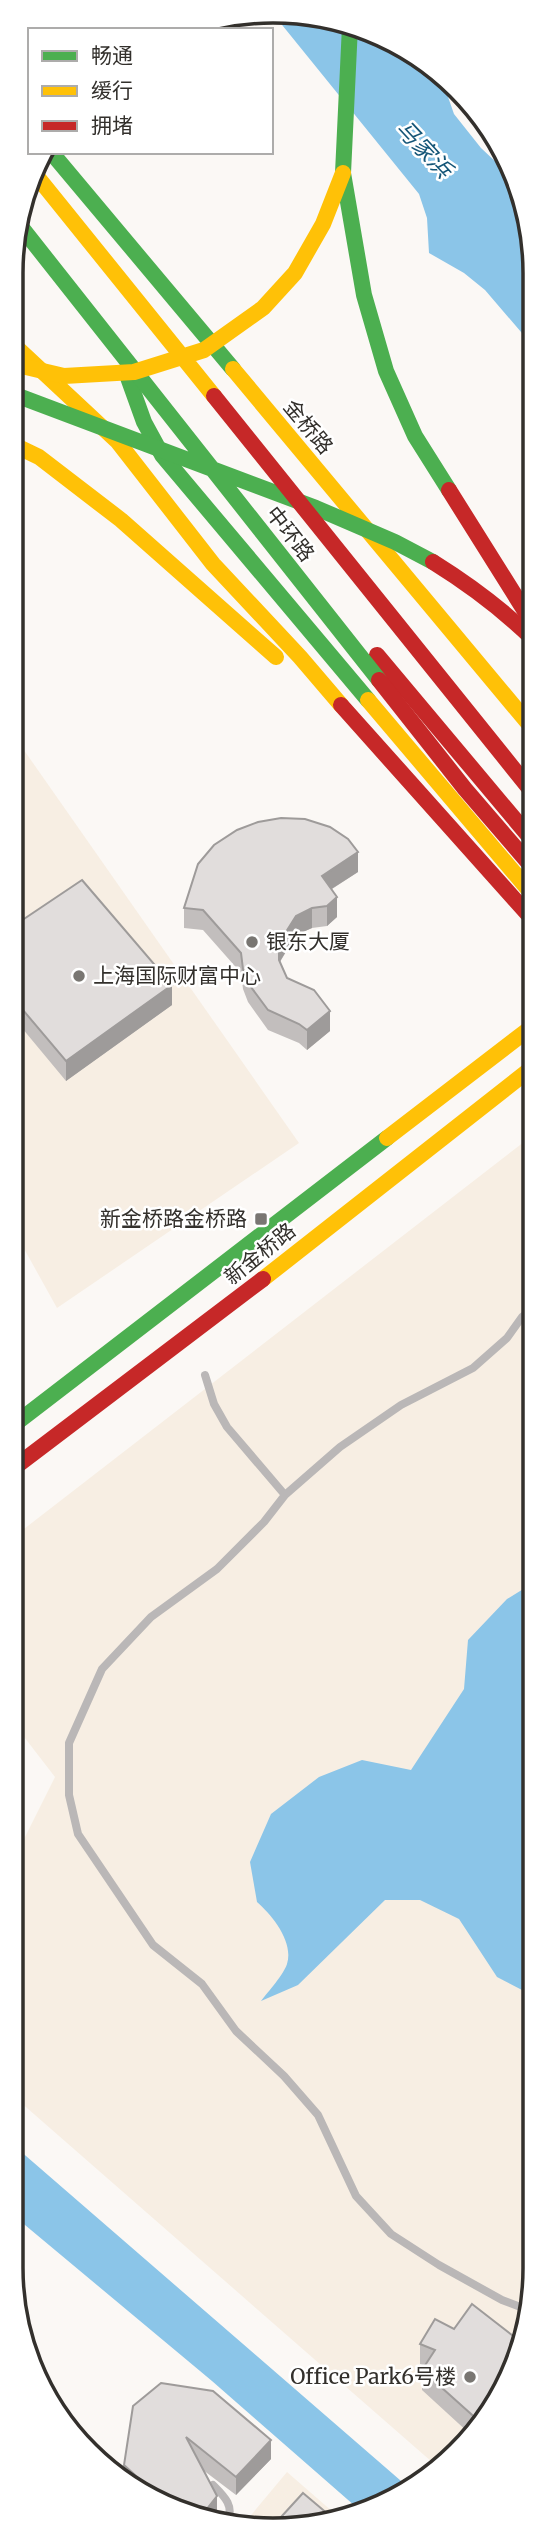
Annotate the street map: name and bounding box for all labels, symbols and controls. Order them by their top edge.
legend [28,28,273,154]
text: 畅通 [91,42,133,69]
text: 缓行 [91,77,133,104]
text: 拥堵 [91,112,133,139]
water label: 马家浜 [390,114,460,185]
street label: 金桥路 [278,394,339,459]
street label: 中环路 [260,501,320,567]
place label: 银东大厦 [266,928,350,955]
marker: 银东大厦 [244,934,260,950]
place label: 上海国际财富中心 [93,962,261,989]
marker: 上海国际财富中心 [71,968,87,984]
place label: 新金桥路金桥路 [100,1205,247,1232]
marker: 新金桥路金桥路 [253,1211,269,1227]
street label: 新金桥路 [219,1217,301,1291]
place label: Office Park6号楼 [290,2363,456,2390]
marker: Office Park6号楼 [462,2369,478,2385]

